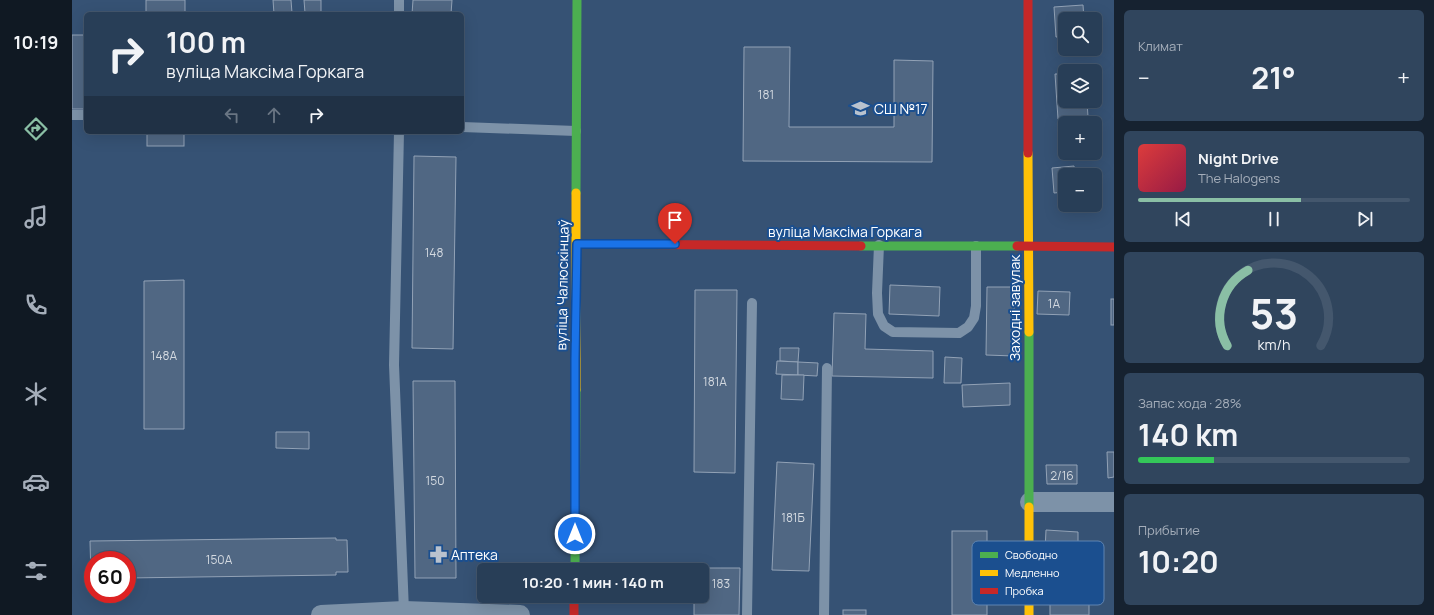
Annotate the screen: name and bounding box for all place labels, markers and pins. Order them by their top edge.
school or university icon: СШ №17 [851,98,871,118]
place label: СШ №17 [874,99,928,118]
pin [658,203,692,244]
pharmacy icon: Аптека [428,544,448,564]
place label: Аптека [451,545,498,564]

